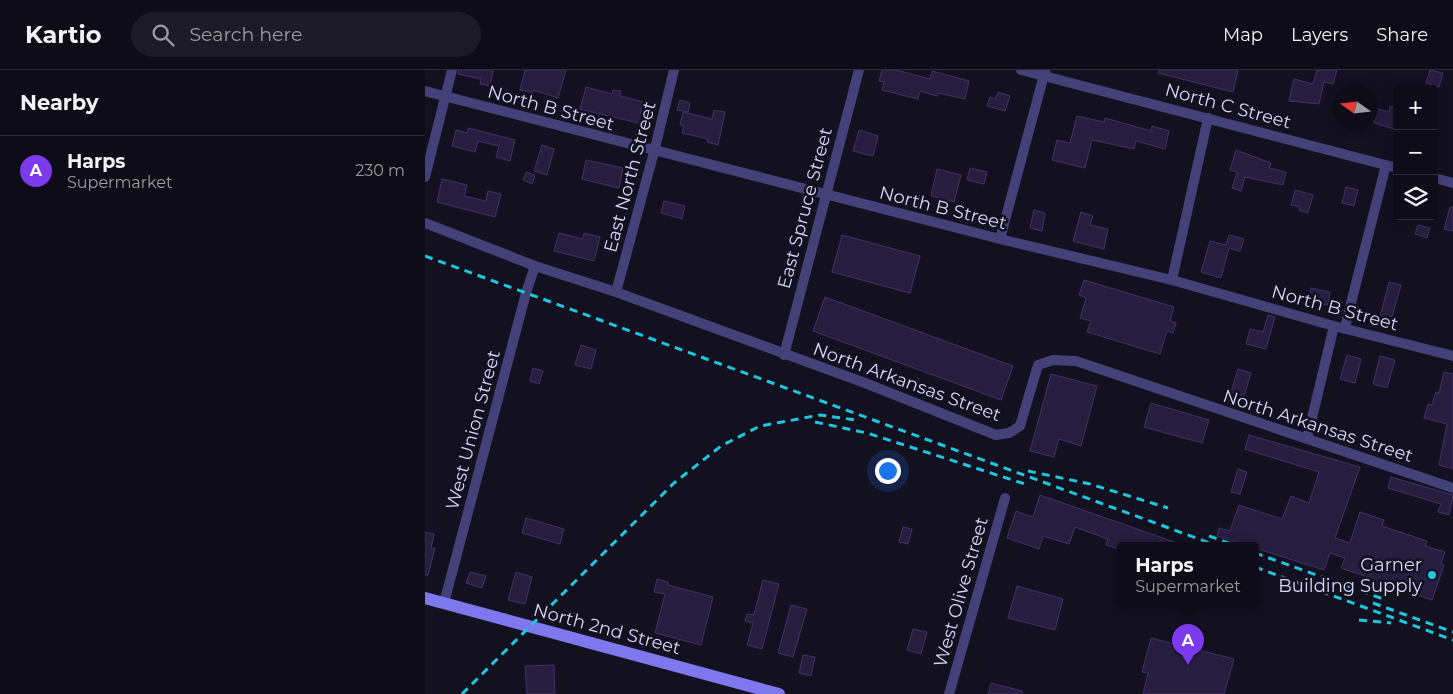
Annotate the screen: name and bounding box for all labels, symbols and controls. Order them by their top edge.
search box [131,12,481,57]
text: Kartio [25,20,101,49]
icon: search [149,21,177,49]
text: Search here [189,23,302,46]
text: Map [1223,24,1263,46]
text: Layers [1291,24,1348,46]
text: Share [1376,24,1428,46]
street label: North C Street [1163,79,1293,133]
street label: North B Street [485,81,617,135]
north arrow [1333,85,1378,130]
map controls [1393,85,1438,220]
button: + [1393,85,1438,130]
text: Nearby [20,90,99,115]
street label: East North Street [599,99,661,255]
street label: East Spruce Street [773,125,837,291]
button: − [1393,130,1438,175]
text: Harps [67,150,125,173]
text: A [30,161,42,180]
text: 230 m [355,161,405,180]
text: Supermarket [67,173,173,192]
button: layers [1393,175,1438,220]
street label: North B Street [877,182,1009,234]
street label: North B Street [1269,281,1401,335]
street label: North Arkansas Street [810,338,1004,426]
street label: West Union Street [441,348,505,512]
street label: North Arkansas Street [1220,385,1416,467]
your location [875,458,901,484]
street label: West Olive Street [929,514,993,670]
popup [1117,542,1259,607]
text: Harps [1135,554,1194,577]
place label: Garner Building Supply [1278,554,1422,597]
marker: Garner Building Supply [1426,569,1438,581]
text: Supermarket [1135,577,1241,596]
street label: North 2nd Street [531,599,683,659]
pin: A [1172,624,1204,665]

